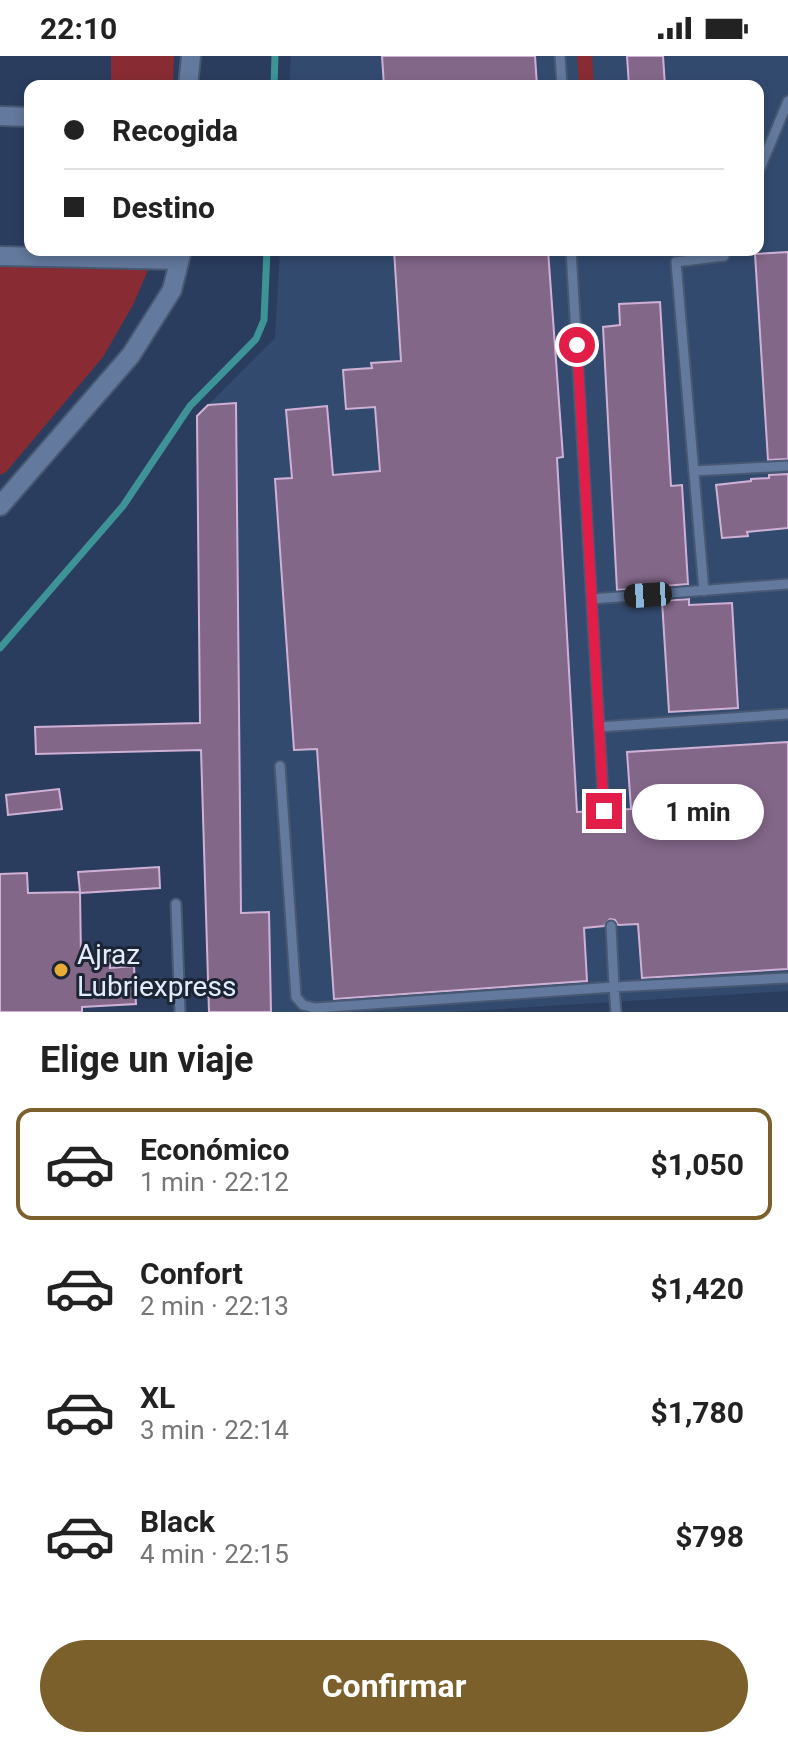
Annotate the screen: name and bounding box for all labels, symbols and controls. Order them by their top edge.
text: 22:10 [40,11,117,46]
text: Recogida [112,113,238,148]
text: Destino [112,190,215,225]
route start [559,327,595,363]
car [623,581,673,609]
callout: 1 min [632,783,764,839]
route end [586,793,622,829]
text: 1 min [665,797,731,827]
place label: Ajraz Lubriexpress [77,938,236,1003]
marker: Ajraz Lubriexpress [52,961,70,979]
text: Elige un viaje [40,1039,253,1081]
icon: car [44,1128,116,1200]
text: Económico [140,1132,289,1167]
text: $1,050 [651,1147,744,1182]
text: 1 min · 22:12 [140,1167,289,1197]
icon: car [44,1252,116,1324]
text: Confort [140,1256,243,1291]
text: $1,420 [651,1271,744,1306]
text: 2 min · 22:13 [140,1291,289,1321]
icon: car [44,1376,116,1448]
text: XL [140,1380,175,1415]
text: $1,780 [651,1395,744,1430]
text: 3 min · 22:14 [140,1415,289,1445]
icon: car [44,1500,116,1572]
text: Black [140,1504,215,1539]
text: $798 [675,1519,744,1554]
text: 4 min · 22:15 [140,1539,289,1569]
button: Confirmar [40,1640,748,1732]

